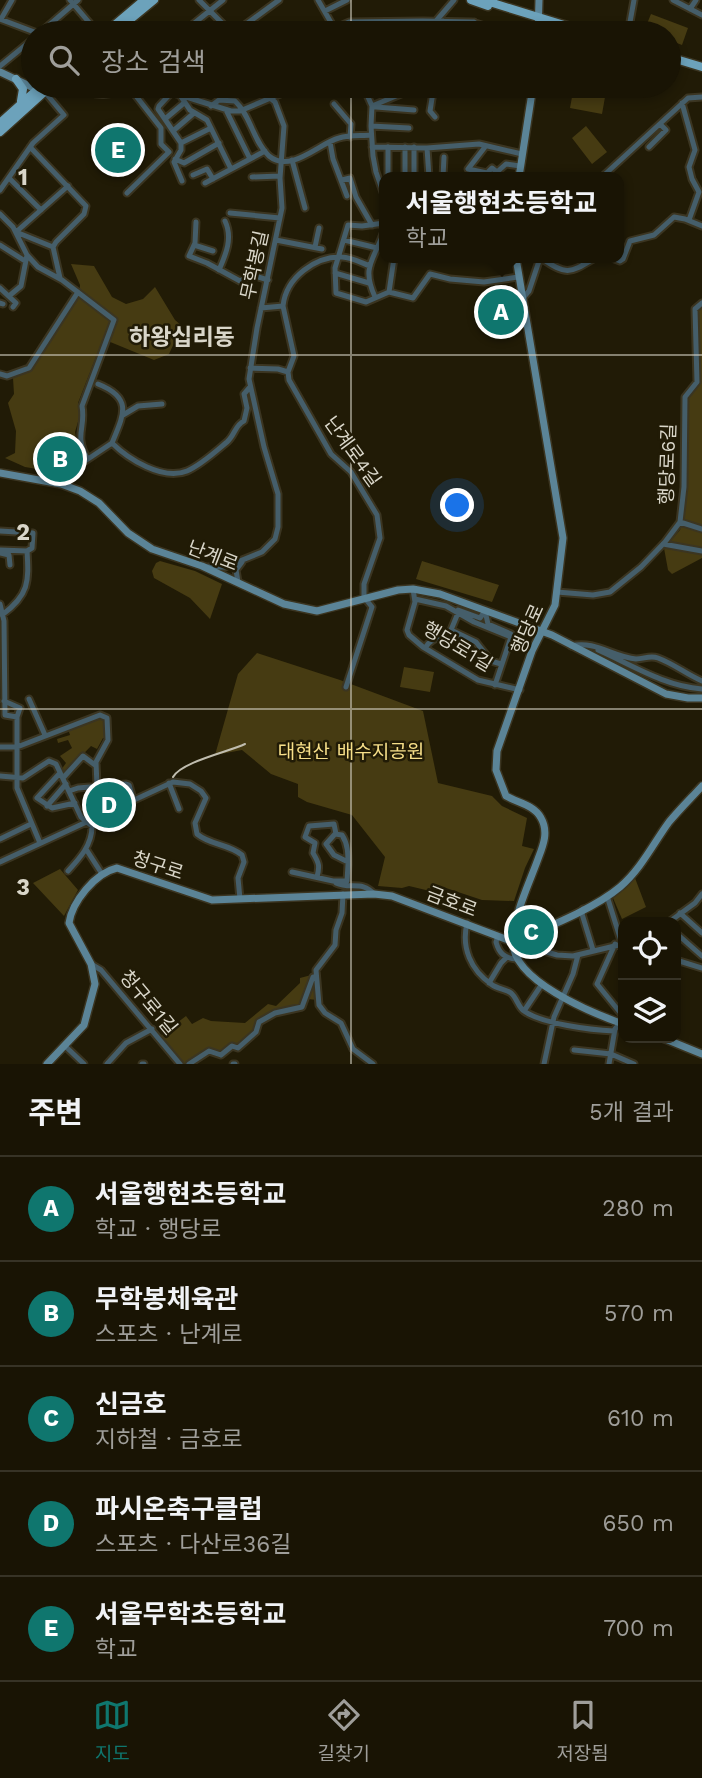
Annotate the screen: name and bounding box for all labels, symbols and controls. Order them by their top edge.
search box [21,21,681,98]
icon: search [45,41,83,79]
text: 장소 검색 [101,47,206,77]
pin: E [95,124,141,176]
text: 1 [18,164,28,191]
popup [379,172,624,263]
text: 서울행현초등학교 [406,188,597,218]
text: 학교 [406,225,448,252]
street label: 무학봉길 [236,229,273,302]
pin: A [478,286,524,338]
district label: 하왕십리동 [129,324,235,351]
street label: 난계로4길 [319,412,386,491]
street label: 행당로6길 [655,423,680,505]
pin: B [37,433,83,485]
your location [440,488,474,522]
text: 2 [16,519,30,546]
street label: 난계로 [184,535,241,576]
street label: 행당로 [506,601,549,658]
street label: 행당로1길 [419,617,497,676]
park label: 대현산 배수지공원 [278,740,424,763]
pin: D [86,779,132,831]
street label: 청구로 [129,846,186,885]
text: 3 [16,874,30,901]
street label: 금호로 [423,881,480,922]
pin: C [508,906,554,958]
map controls [618,917,681,1043]
button: locate [618,917,681,980]
street label: 청구로1길 [115,965,182,1039]
button: layers [618,980,681,1043]
text: 주변 [28,1095,83,1130]
text: 5개 결과 [589,1099,674,1126]
text: 서울행현초등학교 [95,1179,286,1209]
text: A [43,1195,59,1222]
text: 280 m [602,1195,674,1222]
text: 학교 · 행당로 [95,1216,222,1243]
text: 무학봉체육관 [95,1284,239,1314]
text: B [43,1300,59,1327]
text: 570 m [604,1300,674,1327]
text: 스포츠 · 난계로 [95,1321,243,1348]
text: 신금호 [95,1389,167,1419]
text: C [43,1405,59,1432]
text: 610 m [607,1405,674,1432]
text: 지하철 · 금호로 [95,1426,243,1453]
text: 파시온축구클럽 [95,1494,262,1524]
text: D [43,1510,59,1537]
text: 650 m [603,1510,674,1537]
text: 스포츠 · 다산로36길 [95,1531,291,1558]
text: 서울무학초등학교 [95,1599,286,1629]
text: E [44,1615,58,1642]
text: 700 m [603,1615,674,1642]
text: 학교 [95,1636,137,1663]
tab: 지도 [93,1696,131,1765]
tab: 길찾기 [318,1696,370,1765]
tab: 저장됨 [556,1696,609,1765]

